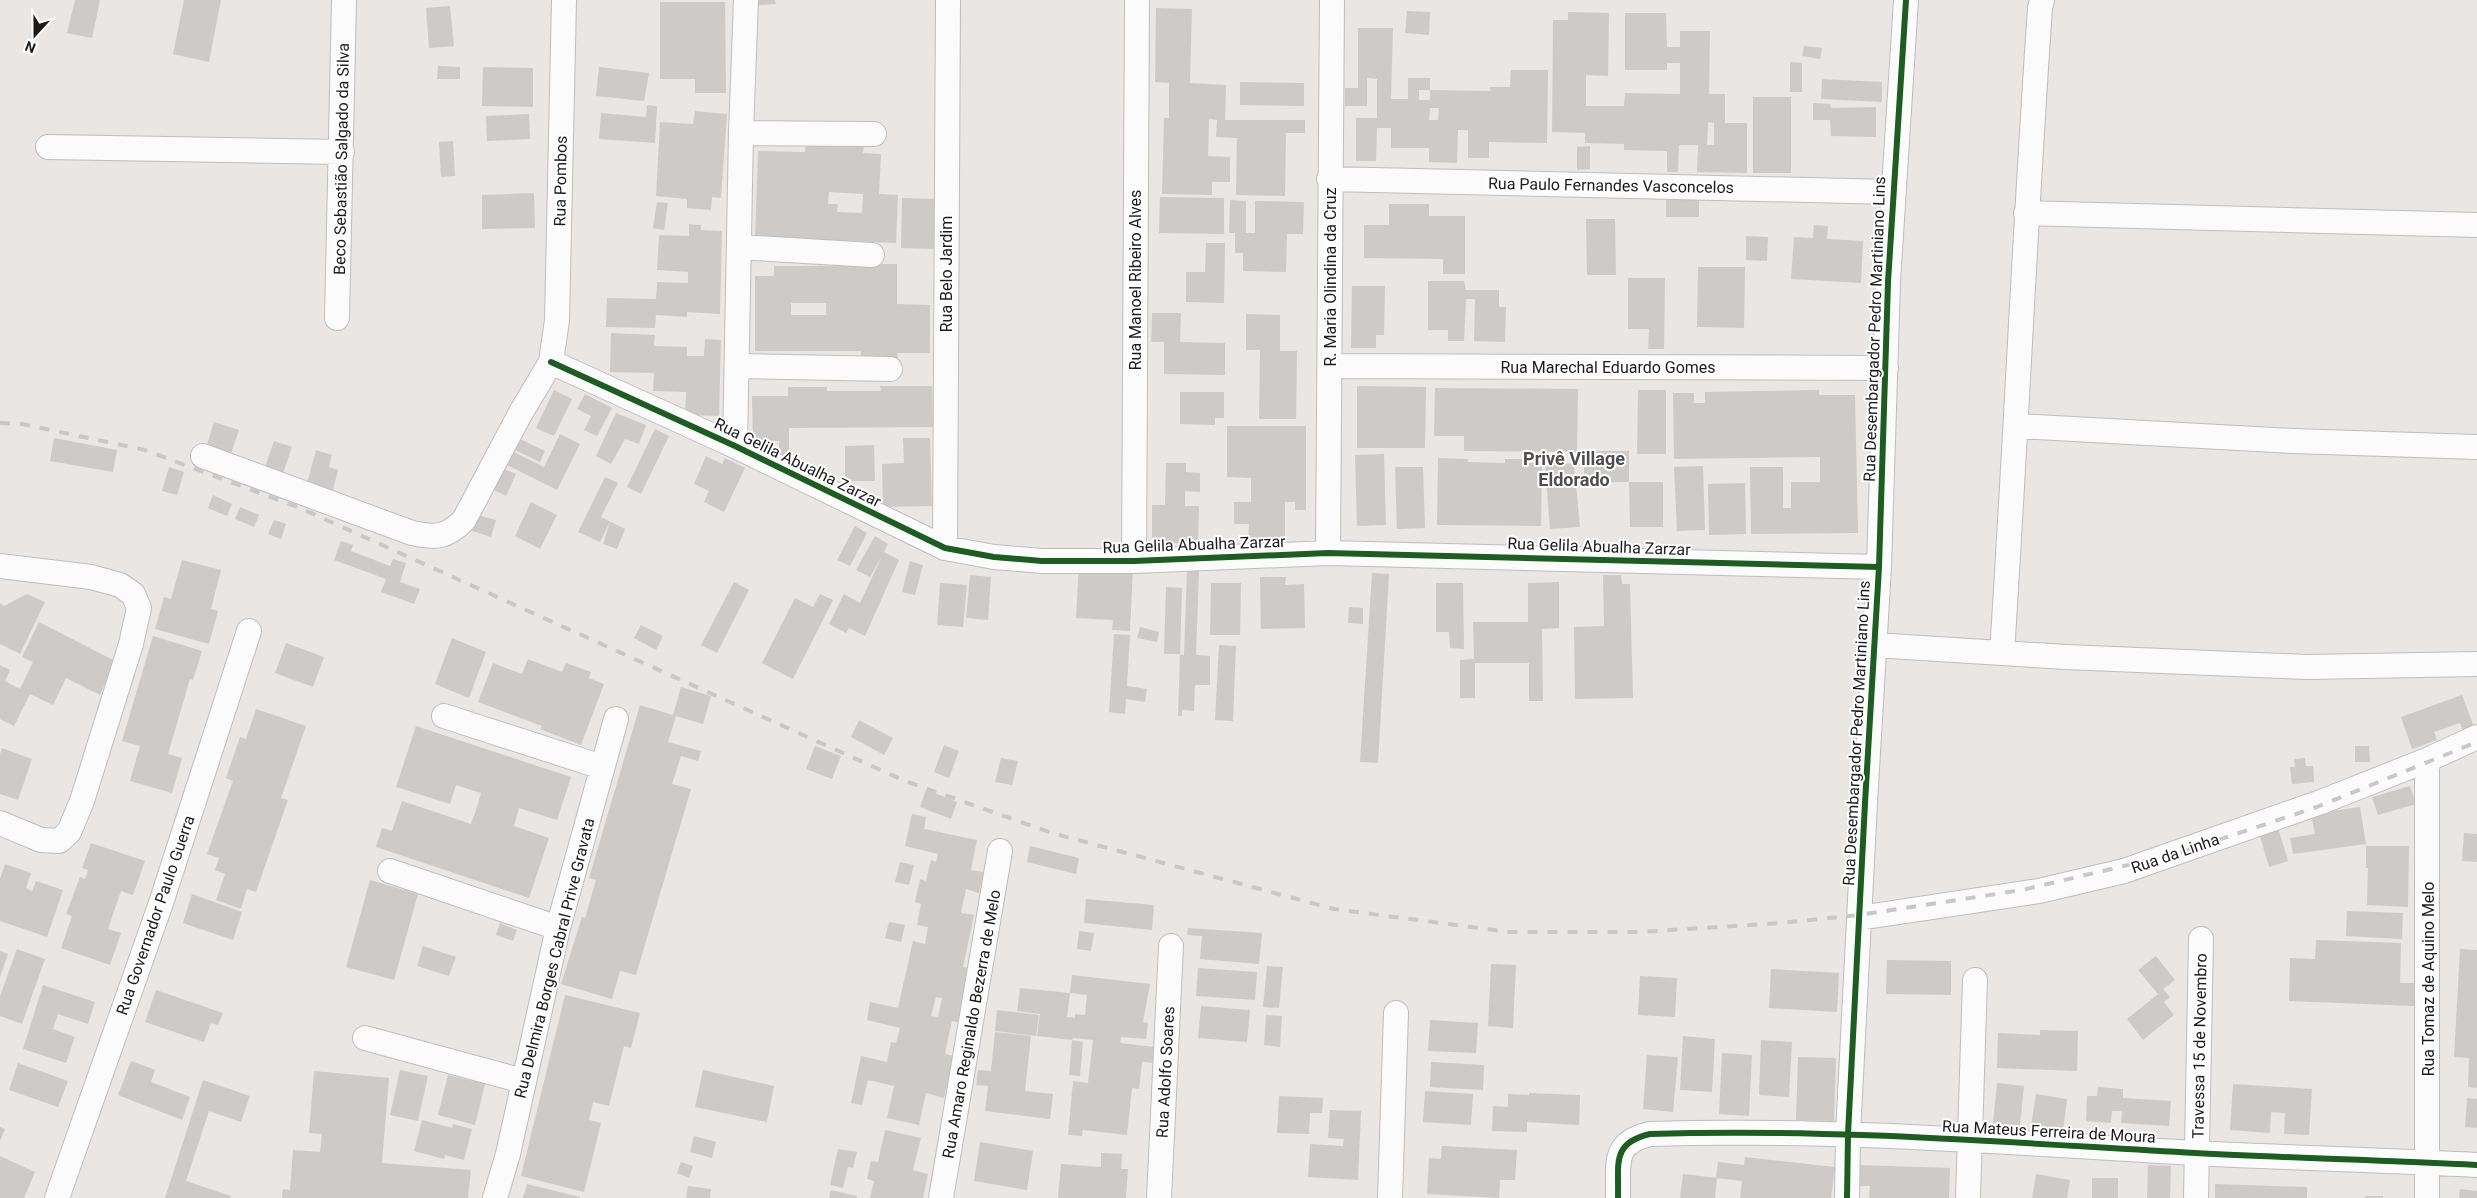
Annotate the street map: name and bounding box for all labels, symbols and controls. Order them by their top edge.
north arrow [10,10,60,60]
text: N [23,38,38,56]
street label: Beco Sebastião Salgado da Silva [330,43,353,275]
street label: Rua Pombos [550,135,571,227]
street label: Rua Paulo Fernandes Vasconcelos [1488,174,1734,197]
street label: Rua Desembargador Pedro Martiniano Lins [1860,176,1889,482]
street label: R. Maria Olindina da Cruz [1321,187,1340,367]
street label: Rua Manoel Ribeiro Alves [1126,190,1145,370]
street label: Rua Belo Jardim [937,216,956,332]
street label: Rua Marechal Eduardo Gomes [1500,358,1716,377]
street label: Rua Gelila Abualha Zarzar [711,414,885,511]
district label: Privê Village Eldorado [1523,448,1625,490]
street label: Rua Gelila Abualha Zarzar [1102,532,1286,557]
street label: Rua Gelila Abualha Zarzar [1507,534,1691,559]
street label: Rua Desembargador Pedro Martiniano Lins [1839,580,1874,886]
street label: Rua Governador Paulo Guerra [112,813,199,1017]
street label: Rua Delmira Borges Cabral Prive Gravata [510,816,599,1100]
street label: Rua da Linha [2129,830,2222,877]
street label: Rua Tomaz de Aquino Melo [2419,882,2438,1076]
street label: Rua Amaro Reginaldo Bezerra de Melo [938,888,1005,1160]
street label: Travessa 15 de Novembro [2188,953,2211,1139]
street label: Rua Adolfo Soares [1153,1006,1178,1138]
street label: Rua Mateus Ferreira de Moura [1942,1116,2156,1147]

